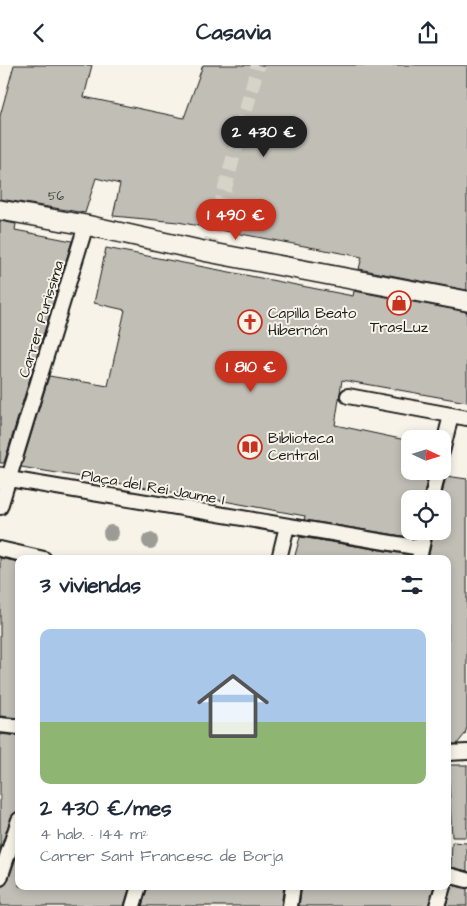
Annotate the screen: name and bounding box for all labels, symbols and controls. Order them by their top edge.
text: Casavia [196,17,271,48]
icon: back [25,19,53,47]
icon: share [414,19,442,47]
pin: 2 430 € [218,116,310,158]
text: 2 430 € [232,121,296,143]
house number: 56 [48,188,64,205]
pin: 1 490 € [190,199,282,241]
text: 1 490 € [207,204,265,226]
street label: Carrer Purissima [14,258,69,380]
shop icon: TrasLuz [386,290,412,316]
place label: Capilla Beato Hibernón [268,303,357,341]
church icon: Capilla Beato Hibernón [237,309,263,335]
place label: TrasLuz [370,317,429,338]
pin: 1 810 € [205,351,297,393]
text: 1 810 € [226,356,276,378]
place label: Biblioteca Central [268,428,334,466]
north arrow [401,430,451,480]
map controls [401,430,451,540]
library icon: Biblioteca Central [237,434,263,460]
street label: Plaça del Rei Jaume I [80,465,226,510]
button: locate [401,490,451,540]
text: 3 viviendas [40,571,141,600]
icon: filters [398,571,426,599]
icon: home [188,661,278,751]
text: 2 430 €/mes [40,794,172,823]
text: 4 hab. · 144 m² [40,823,148,845]
text: Carrer Sant Francesc de Borja [40,845,283,867]

